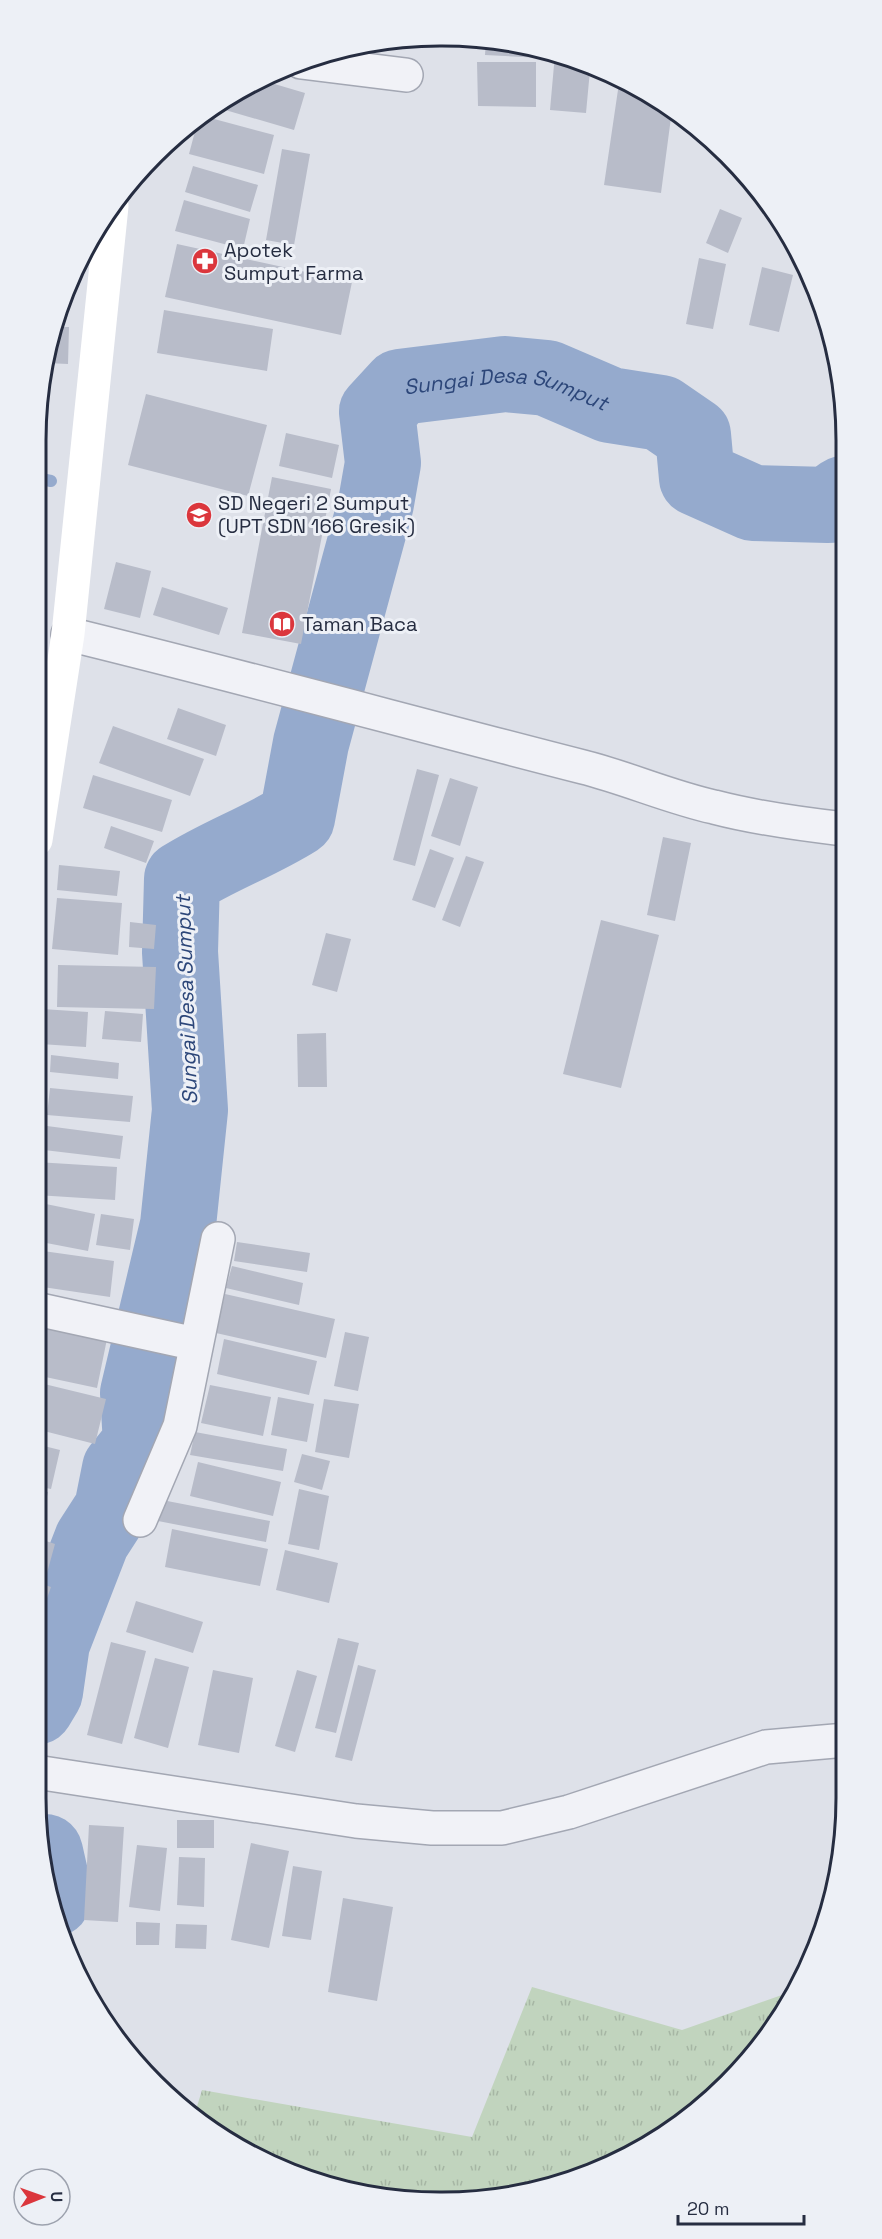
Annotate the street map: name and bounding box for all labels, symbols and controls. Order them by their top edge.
place label: Apotek Sumput Farma [224,237,364,286]
pharmacy icon: Apotek Sumput Farma [190,246,220,276]
water label: Sungai Desa Sumput [402,360,614,417]
place label: SD Negeri 2 Sumput (UPT SDN 166 Gresik) [218,490,415,539]
school or university icon: SD Negeri 2 Sumput (UPT SDN 166 Gresik) [184,500,214,530]
library icon: Taman Baca [267,609,297,639]
place label: Taman Baca [302,611,418,637]
water label: Sungai Desa Sumput [169,893,203,1105]
north arrow [12,2167,72,2227]
scale bar [678,2188,804,2226]
text: U [46,2191,67,2202]
text: 20 m [687,2197,730,2220]

